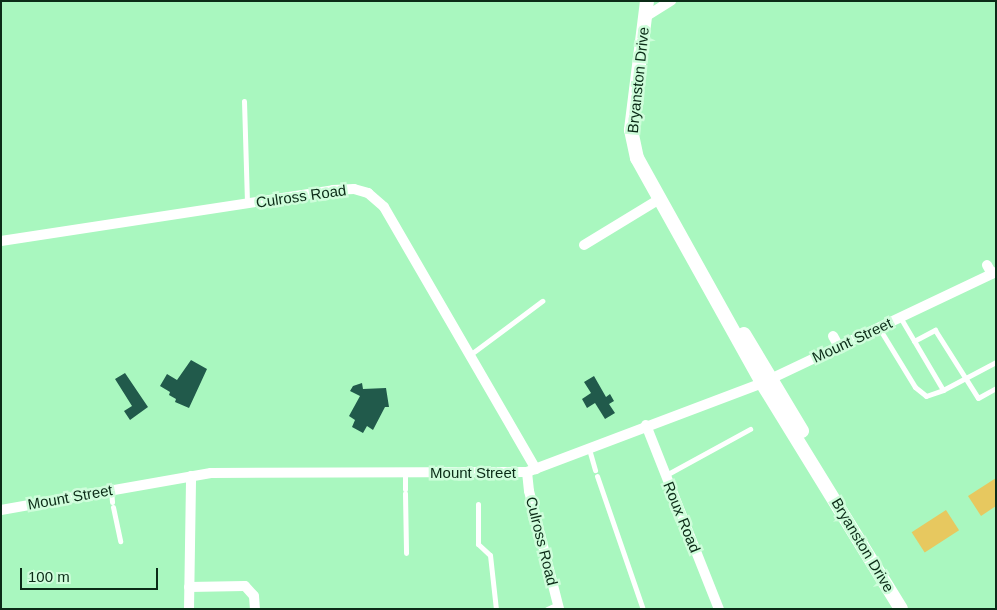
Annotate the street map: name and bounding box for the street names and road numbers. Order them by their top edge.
street label: Bryanston Drive [623,26,653,134]
street label: Culross Road [255,181,347,211]
street label: Mount Street [809,314,895,366]
street label: Mount Street [430,464,516,482]
street label: Roux Road [660,479,704,555]
street label: Mount Street [26,481,114,513]
street label: Culross Road [522,495,562,587]
street label: Bryanston Drive [828,495,898,595]

